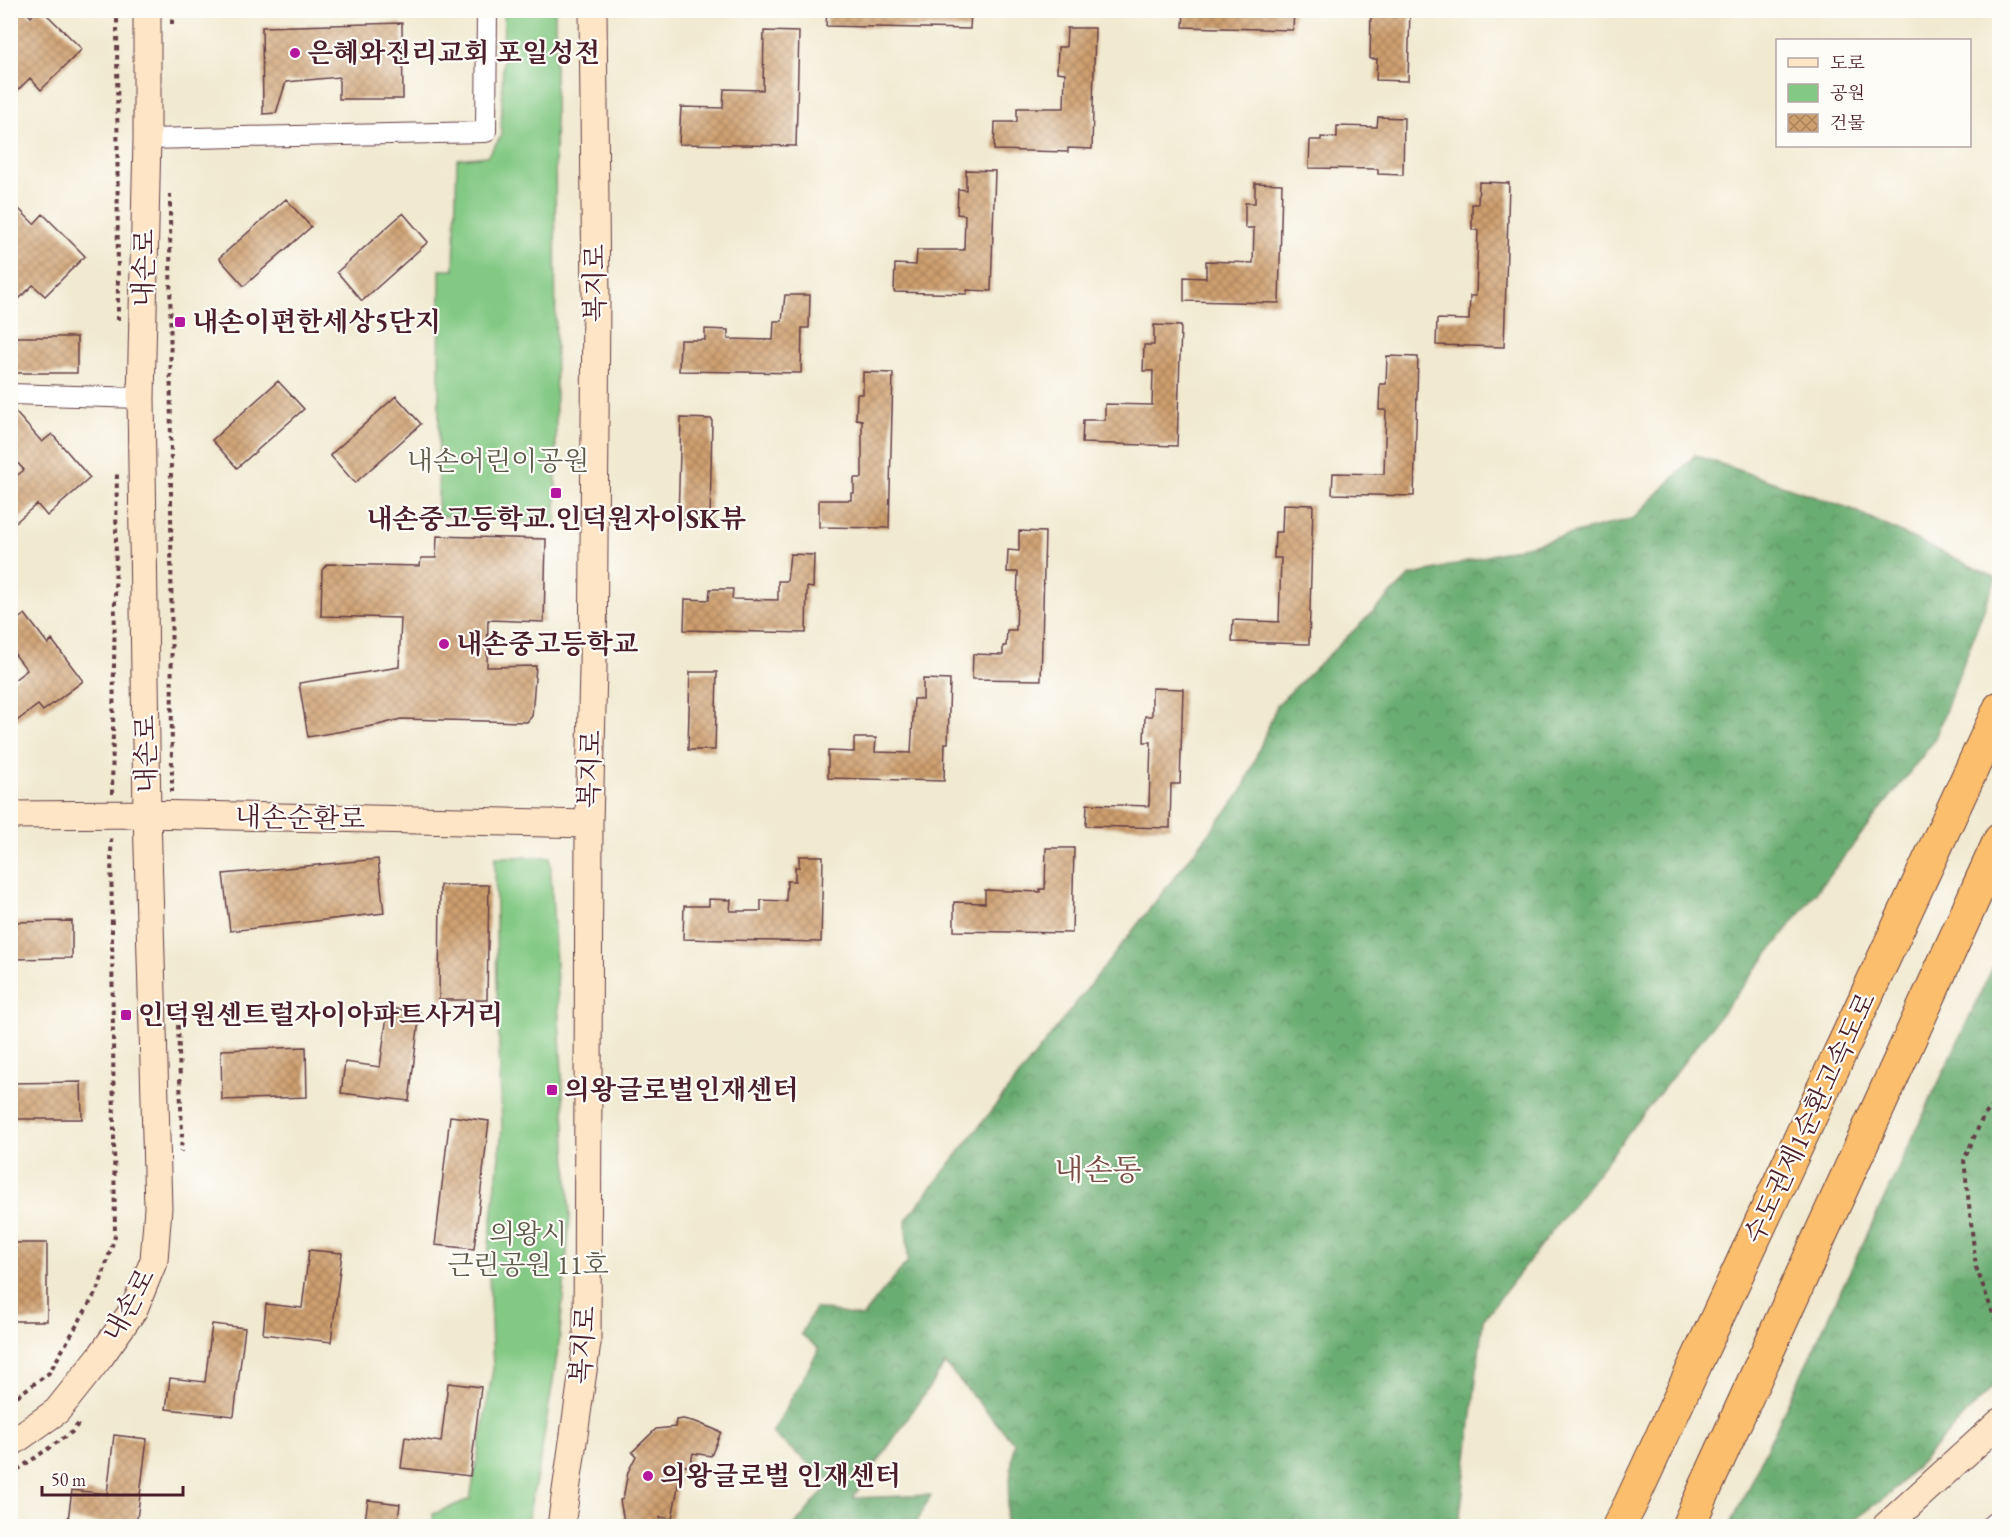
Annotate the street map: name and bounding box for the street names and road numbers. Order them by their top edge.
street label: 내손로 [125,229,162,307]
street label: 복지로 [577,244,612,322]
street label: 내손로 [127,715,164,793]
street label: 복지로 [571,729,608,809]
street label: 내손순환로 [235,799,366,836]
street label: 수도권제1순환고속도로 [1736,986,1883,1249]
street label: 내손로 [95,1262,162,1348]
street label: 복지로 [562,1305,603,1385]

